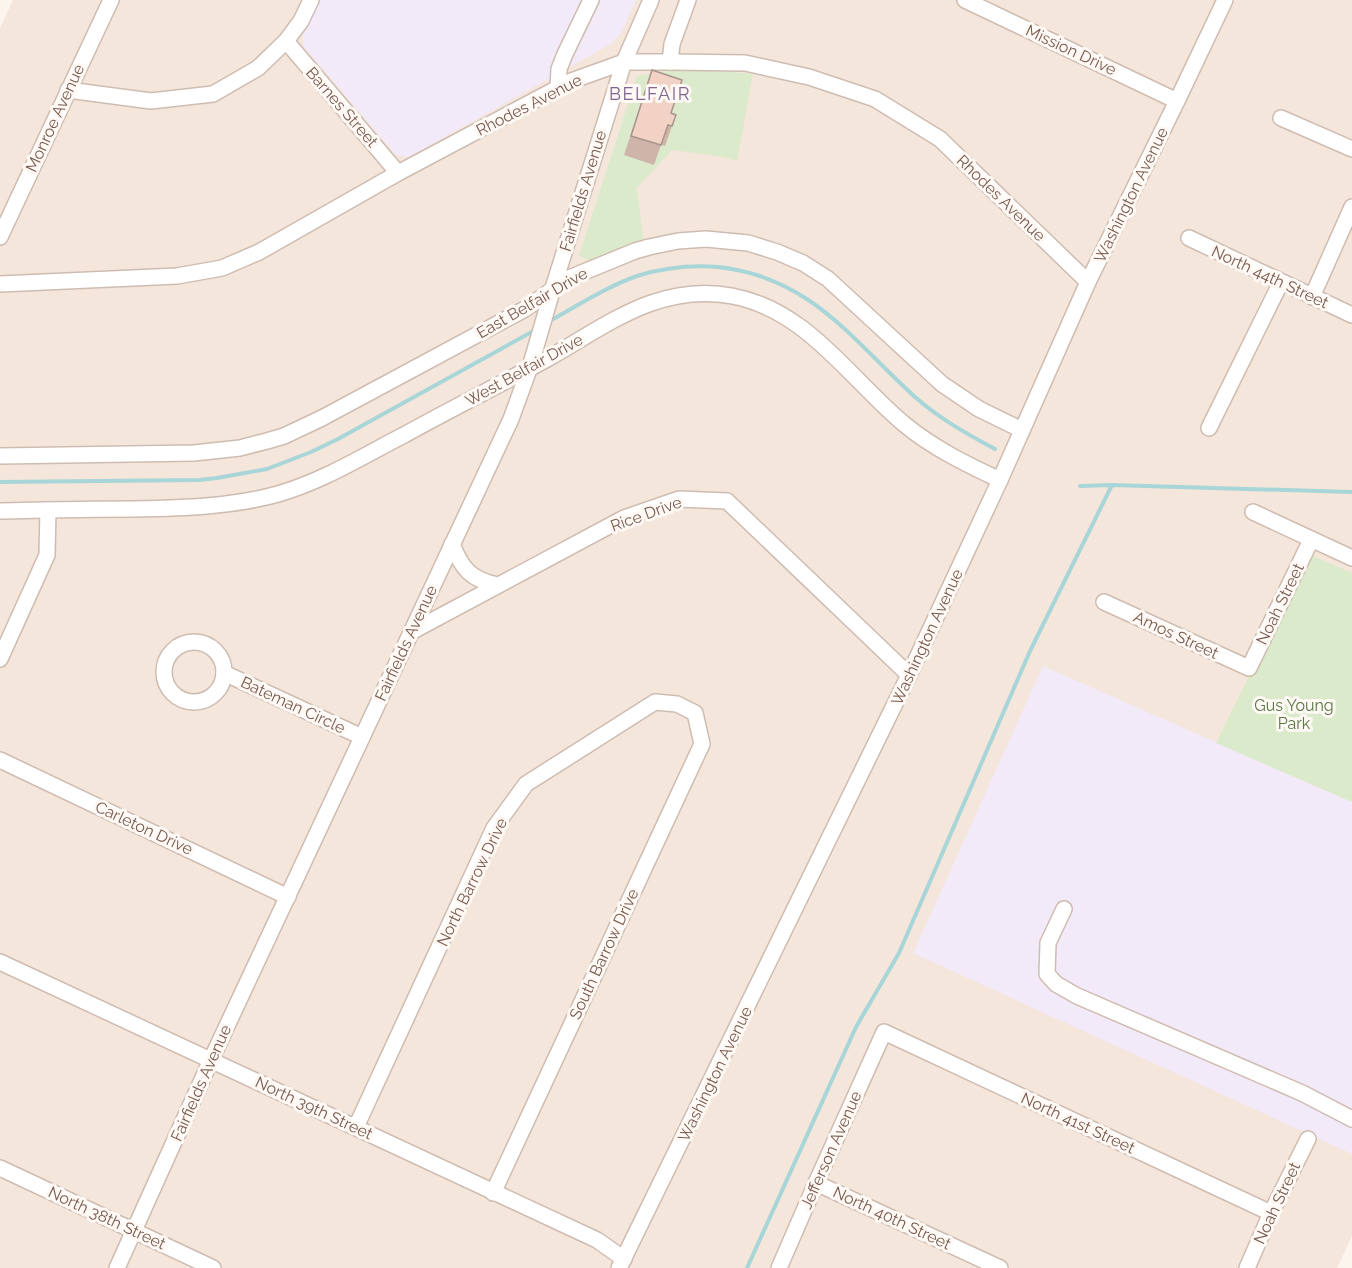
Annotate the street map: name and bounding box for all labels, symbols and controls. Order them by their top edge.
street label: Mission Drive [1023,21,1119,79]
street label: Monroe Avenue [22,61,88,175]
street label: Barnes Street [302,63,382,151]
street label: Rhodes Avenue [473,70,585,140]
district label: BELFAIR [609,83,691,104]
street label: Washington Avenue [1090,124,1172,266]
street label: Fairfields Avenue [556,128,610,254]
street label: Rhodes Avenue [953,151,1049,245]
street label: North 44th Street [1209,242,1332,313]
street label: East Belfair Drive [473,264,591,342]
street label: West Belfair Drive [462,330,586,410]
street label: Rice Drive [608,492,684,536]
street label: Noah Street [1252,560,1308,648]
street label: Washington Avenue [887,566,967,708]
street label: Fairfields Avenue [371,582,441,704]
street label: Amos Street [1131,607,1222,663]
street label: Bateman Circle [238,672,348,738]
park label: Gus Young Park [1254,696,1334,733]
street label: Carleton Drive [92,797,196,859]
street label: North Barrow Drive [433,815,511,949]
street label: South Barrow Drive [565,886,643,1022]
street label: Washington Avenue [674,1003,756,1145]
street label: Fairfields Avenue [167,1022,235,1144]
street label: North 39th Street [252,1073,376,1144]
street label: Jefferson Avenue [796,1088,866,1212]
street label: North 41st Street [1018,1088,1138,1158]
street label: Noah Street [1250,1158,1305,1247]
street label: North 38th Street [45,1182,169,1254]
street label: North 40th Street [830,1182,954,1254]

